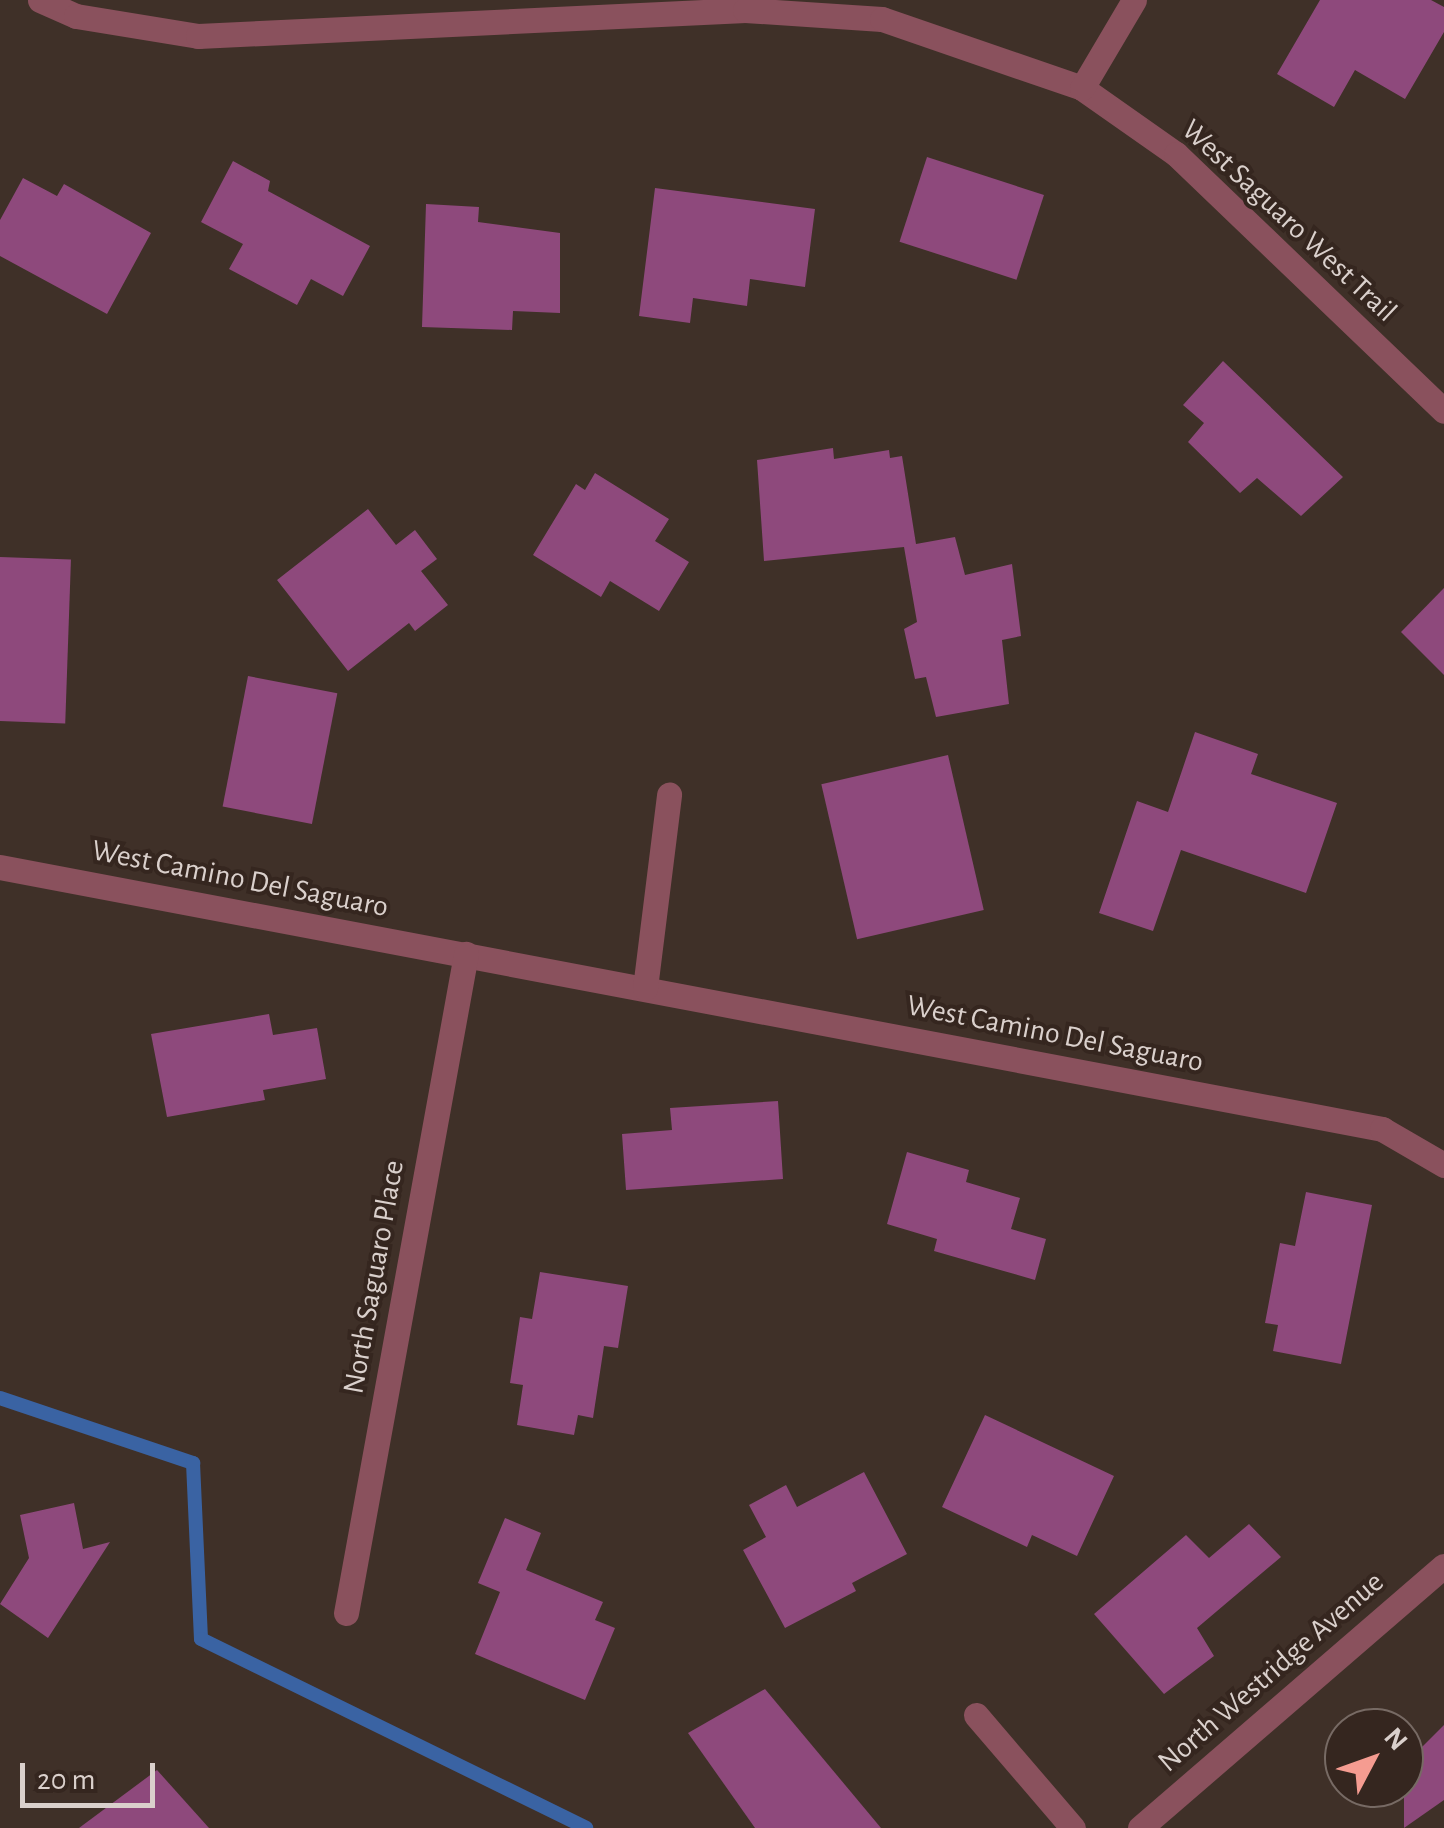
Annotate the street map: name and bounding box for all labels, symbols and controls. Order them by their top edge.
street label: West Saguaro West Trail [1174,112,1404,330]
street label: West Camino Del Saguaro [89,833,391,925]
street label: West Camino Del Saguaro [904,988,1206,1080]
street label: North Saguaro Place [336,1157,412,1397]
street label: North Westridge Avenue [1151,1564,1391,1780]
north arrow [1324,1708,1424,1808]
text: N [1378,1723,1412,1756]
scale bar [25,1743,160,1805]
text: 20 m [37,1765,95,1795]

